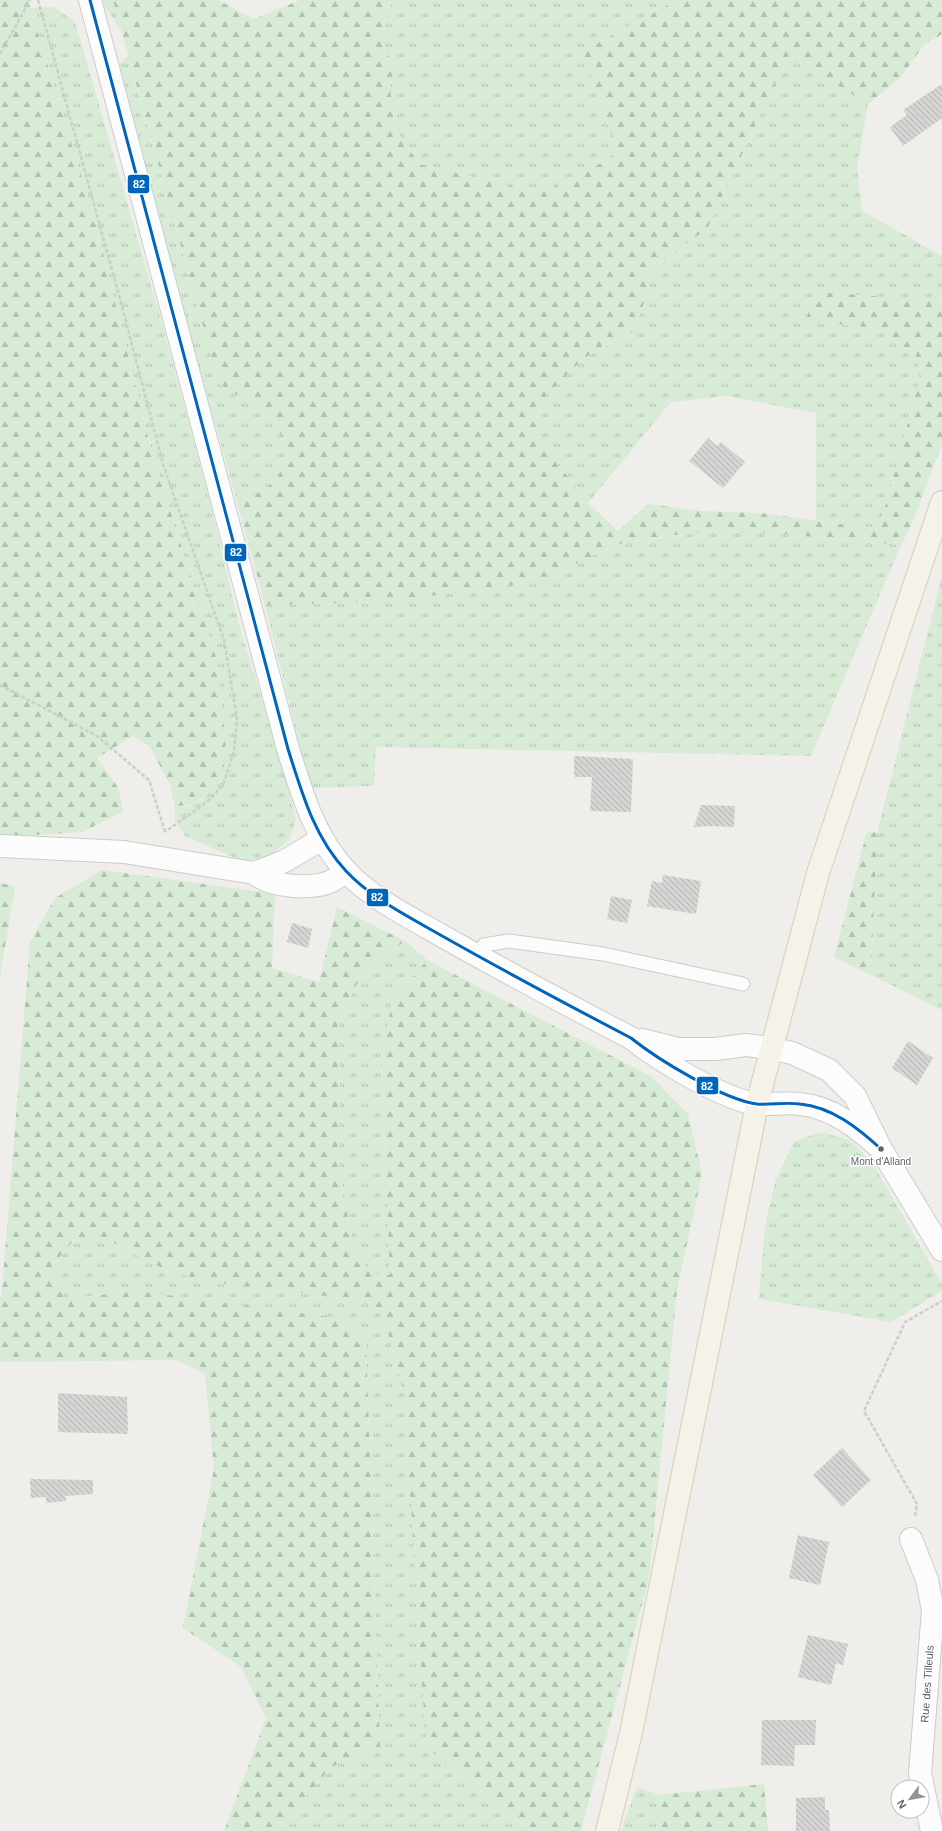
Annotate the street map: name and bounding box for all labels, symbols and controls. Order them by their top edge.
line badge: 82 [127,174,150,194]
text: 82 [133,178,145,190]
line badge: 82 [224,543,247,562]
text: 82 [230,546,242,558]
line badge: 82 [366,888,389,907]
text: 82 [371,891,383,903]
line badge: 82 [696,1076,719,1095]
text: 82 [701,1080,713,1092]
marker: Mont d'Alland [876,1144,886,1154]
place label: Mont d'Alland [851,1156,911,1167]
street label: Rue des Tilleuls [918,1644,936,1723]
north arrow [890,1779,930,1819]
text: N [894,1798,909,1811]

